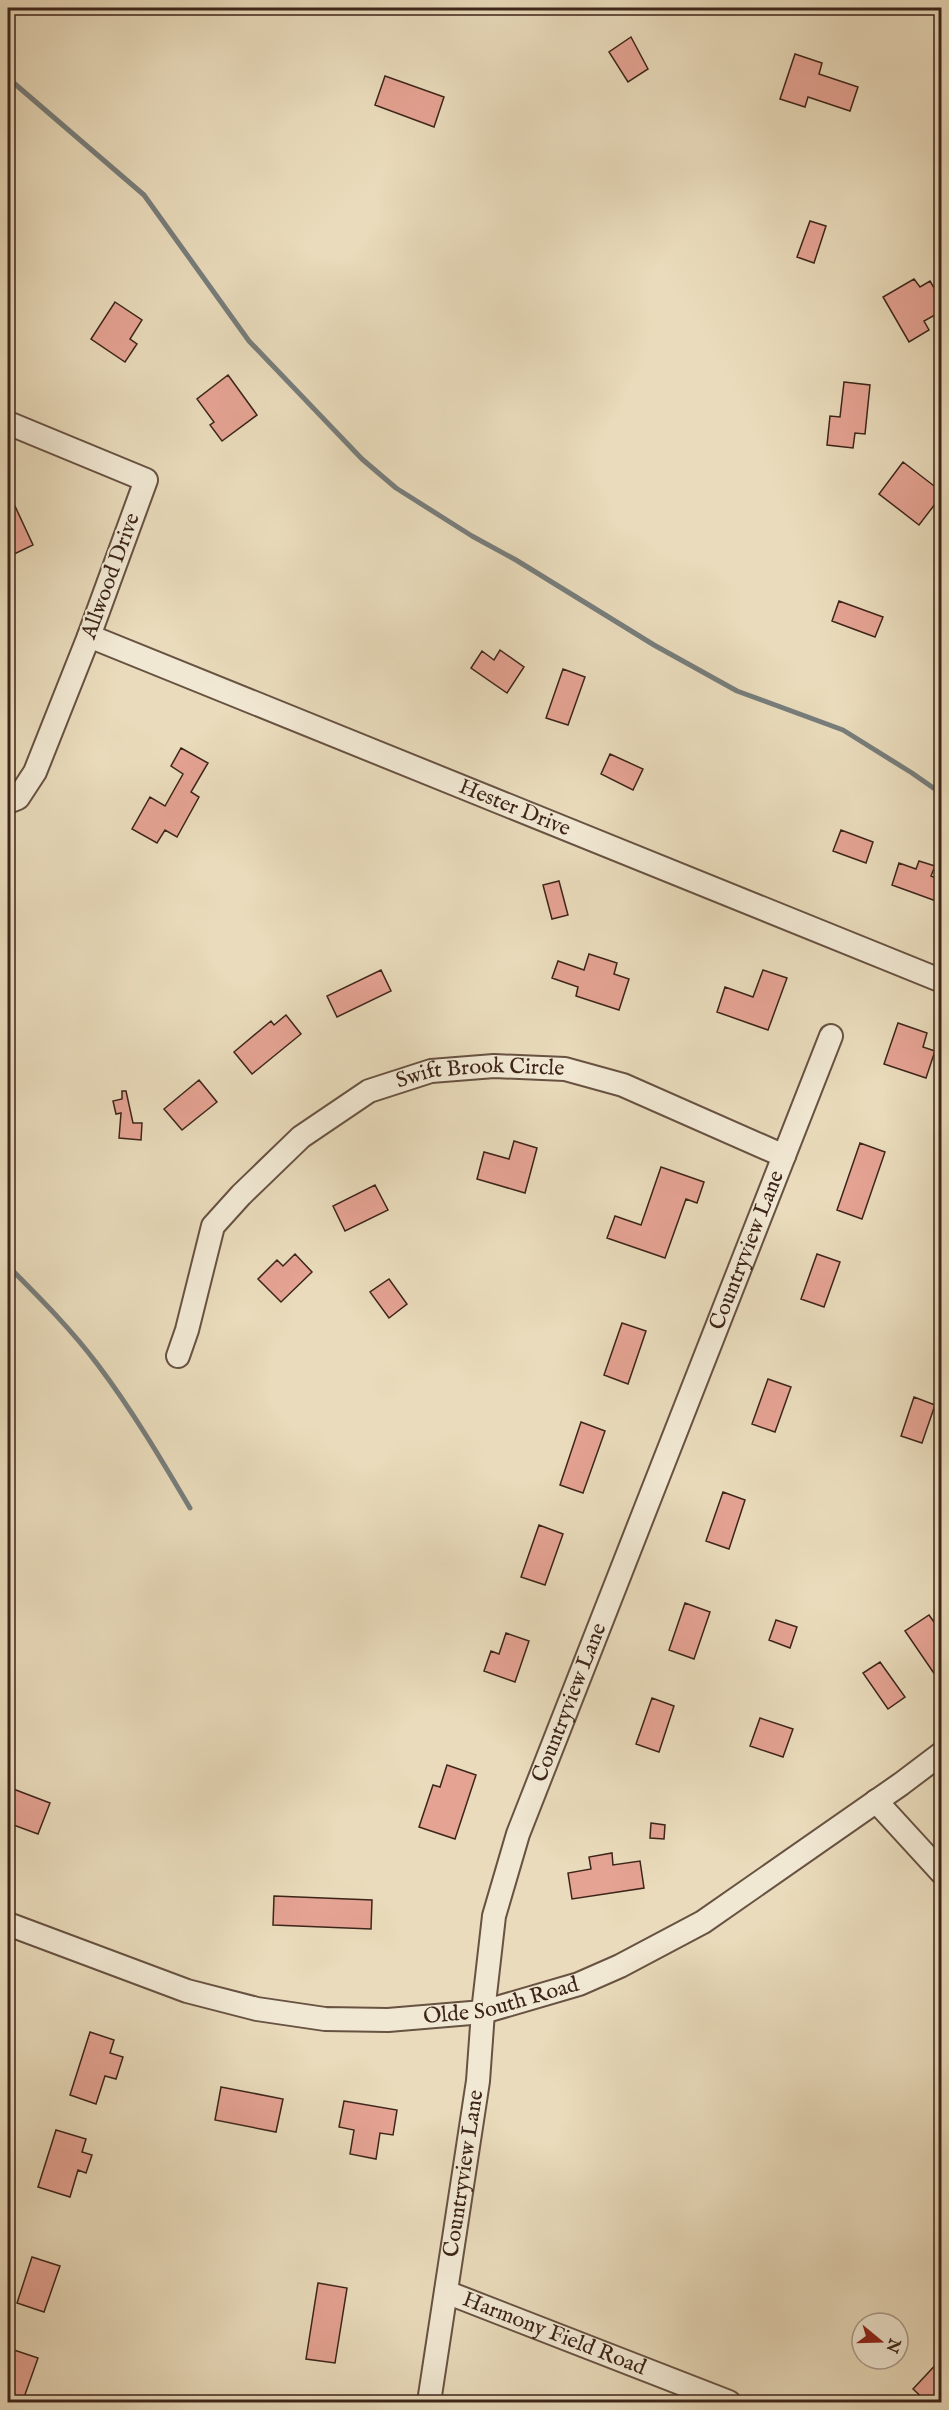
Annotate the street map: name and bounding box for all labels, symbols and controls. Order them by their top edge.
street label: Allwood Drive [75,509,147,644]
street label: Hester Drive [454,773,575,843]
street label: Swift Brook Circle [392,1052,565,1095]
street label: Countryview Lane [703,1166,791,1334]
street label: Countryview Lane [526,1619,613,1786]
street label: Olde South Road [422,1971,582,2031]
street label: Countryview Lane [437,2088,490,2259]
street label: Harmony Field Road [458,2286,650,2382]
north arrow [850,2311,910,2371]
text: N [881,2334,904,2355]

